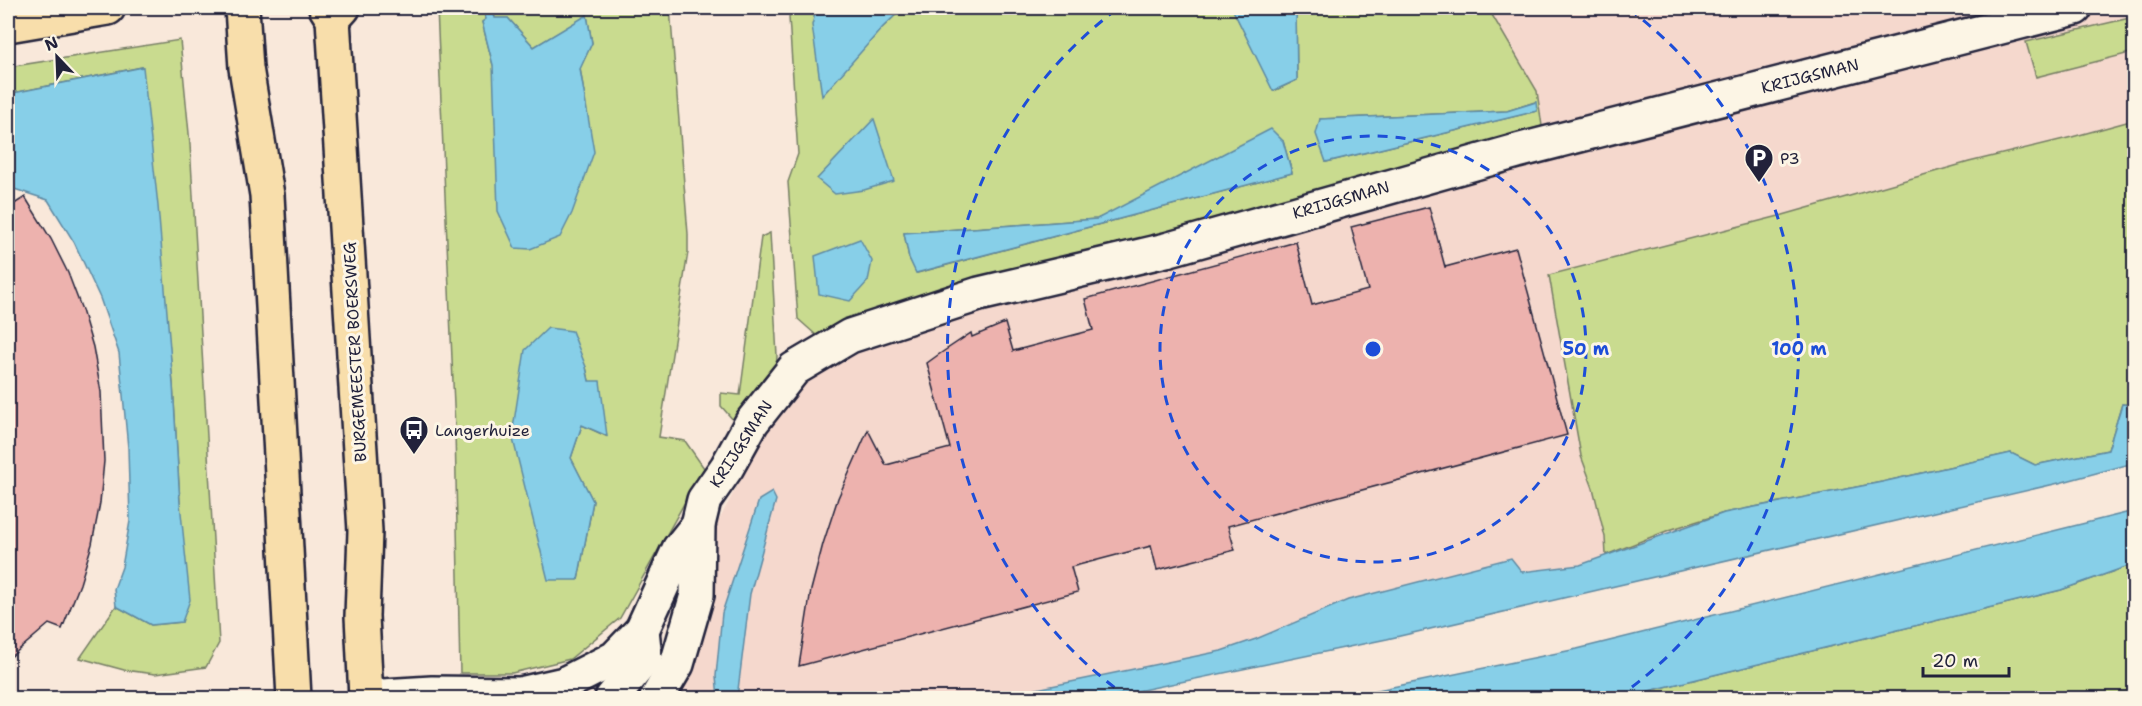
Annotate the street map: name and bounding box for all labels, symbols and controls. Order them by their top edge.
north arrow [27,27,87,87]
text: N [41,32,61,56]
street label: KRIJGSMAN [1759,54,1861,98]
parking icon: P3 [1743,142,1775,184]
place label: P3 [1780,148,1800,169]
street label: KRIJGSMAN [1290,176,1392,224]
street label: BURGEMEESTER BOERSWEG [339,241,371,463]
text: 50 m [1563,337,1610,361]
text: 100 m [1771,337,1827,361]
centre of rings [1363,339,1383,359]
street label: KRIJGSMAN [705,396,777,492]
bus stop icon: Langerhuize [398,414,430,456]
place label: Langerhuize [435,420,530,441]
scale bar [1923,640,2008,678]
text: 20 m [1932,649,1978,673]

